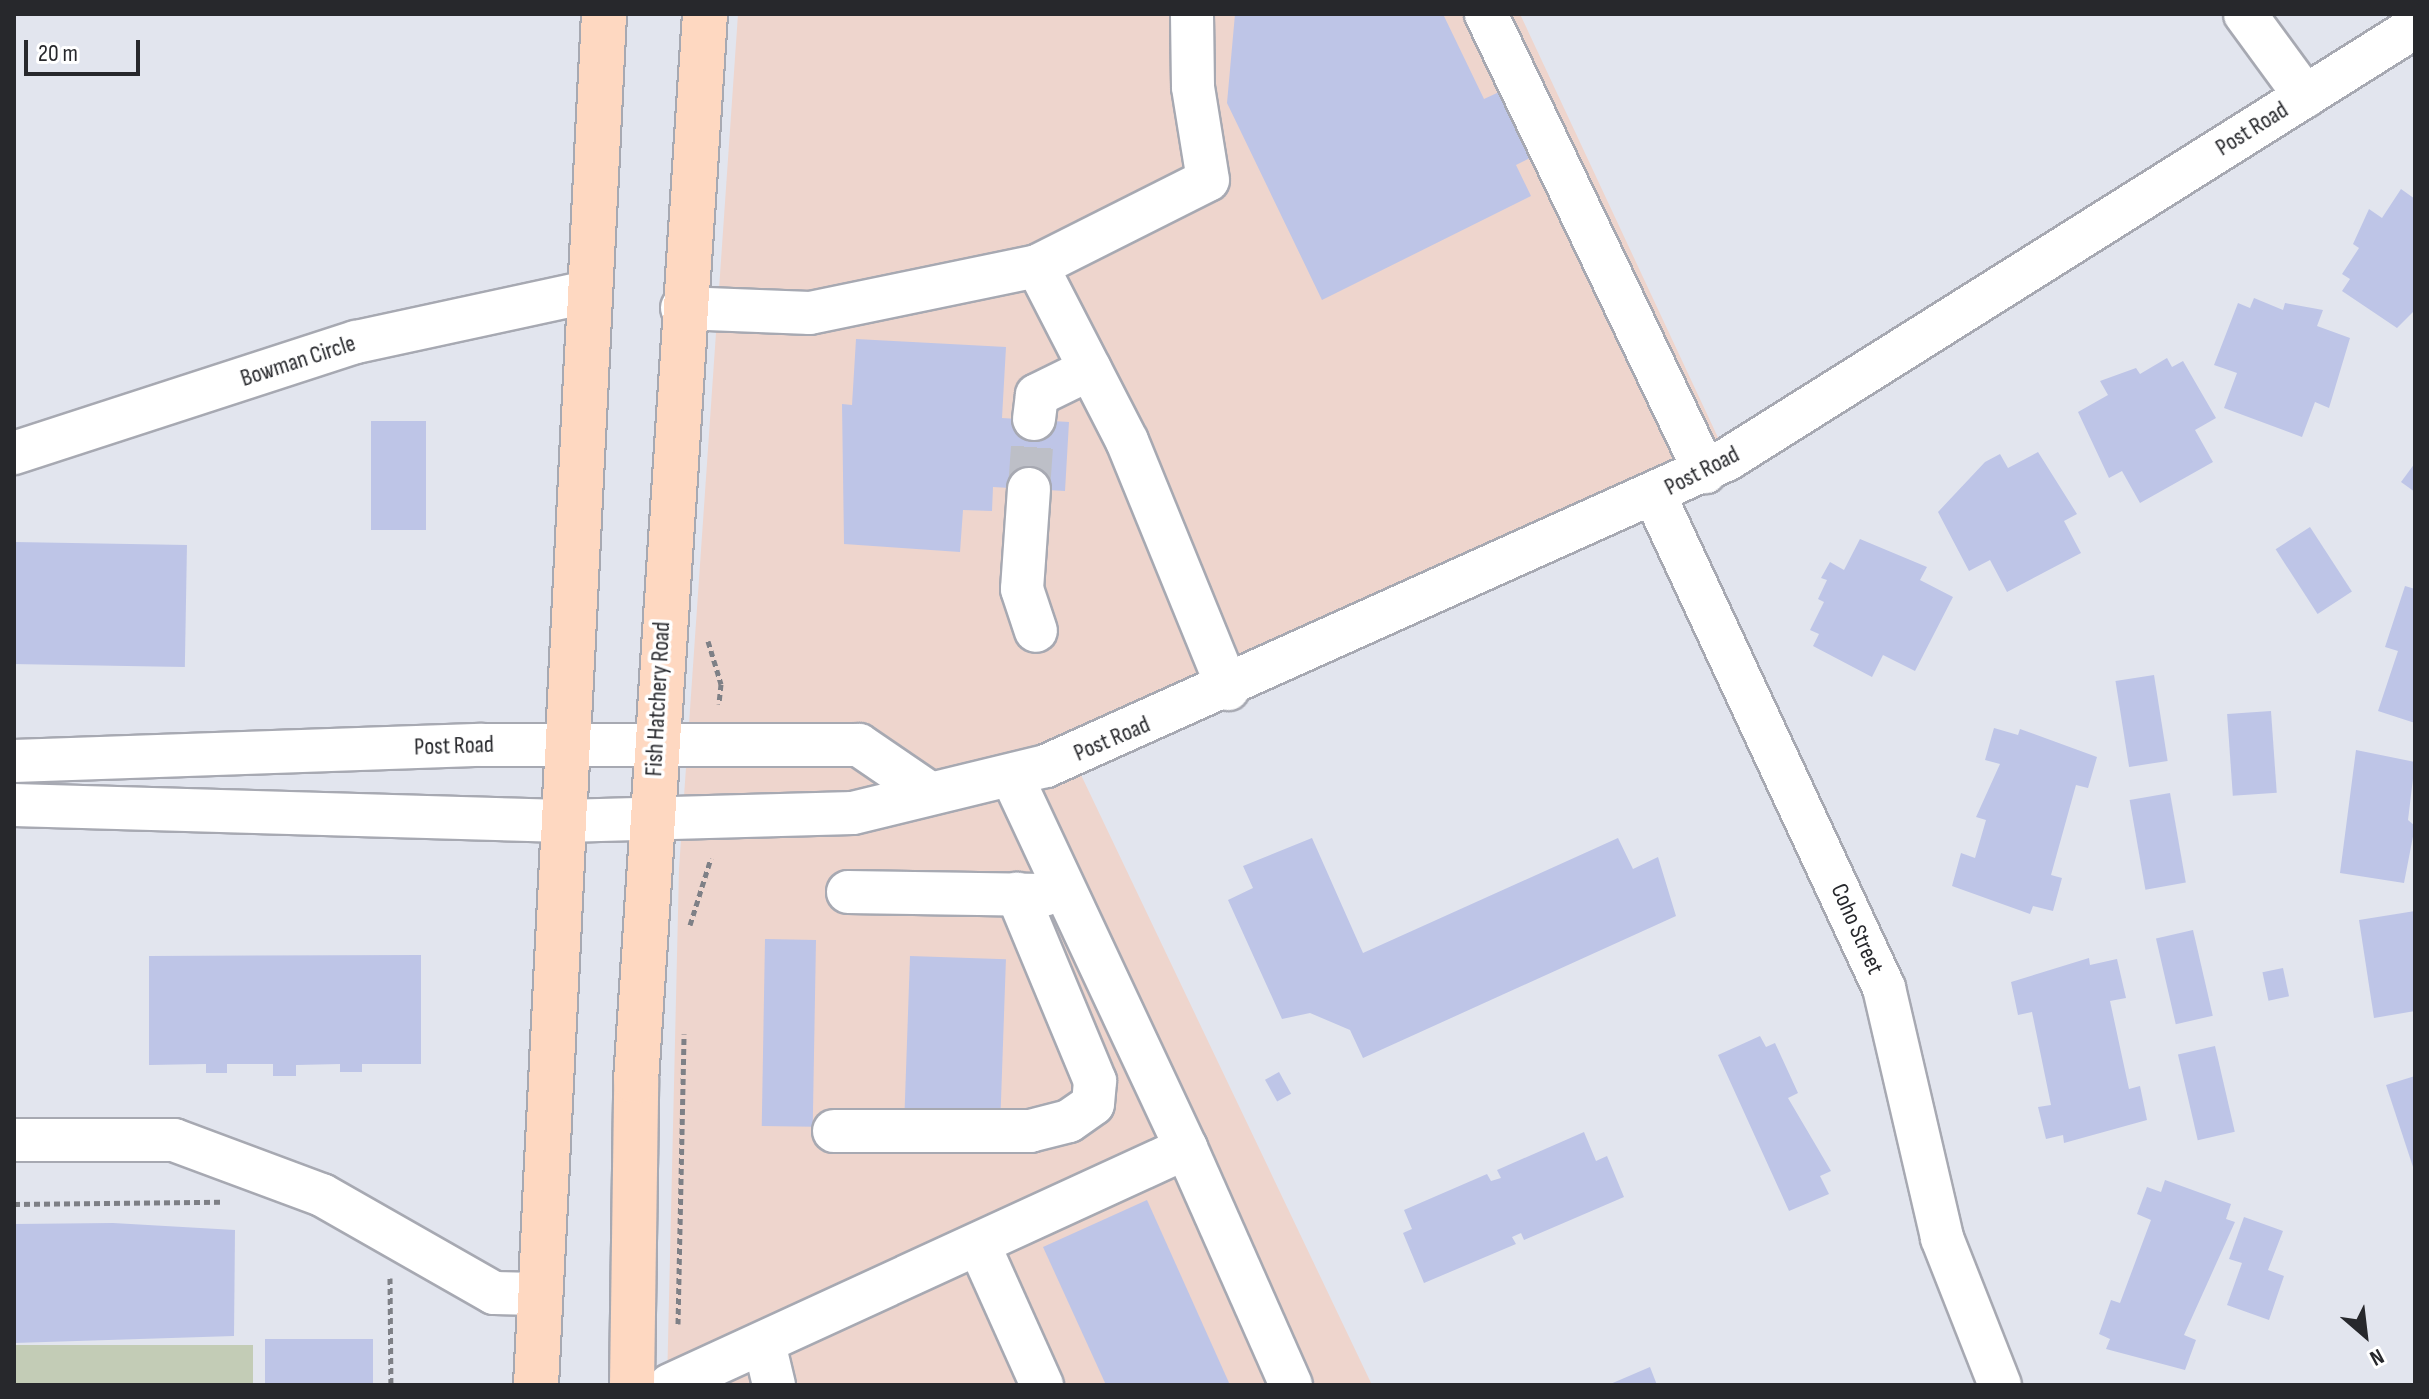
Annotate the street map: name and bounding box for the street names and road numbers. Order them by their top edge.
street label: Post Road [2211,96,2293,162]
street label: Bowman Circle [237,329,359,393]
street label: Post Road [1660,440,1744,502]
street label: Fish Hatchery Road [640,621,676,777]
street label: Post Road [1070,710,1154,768]
street label: Post Road [414,730,494,762]
street label: Coho Street [1824,879,1890,979]

